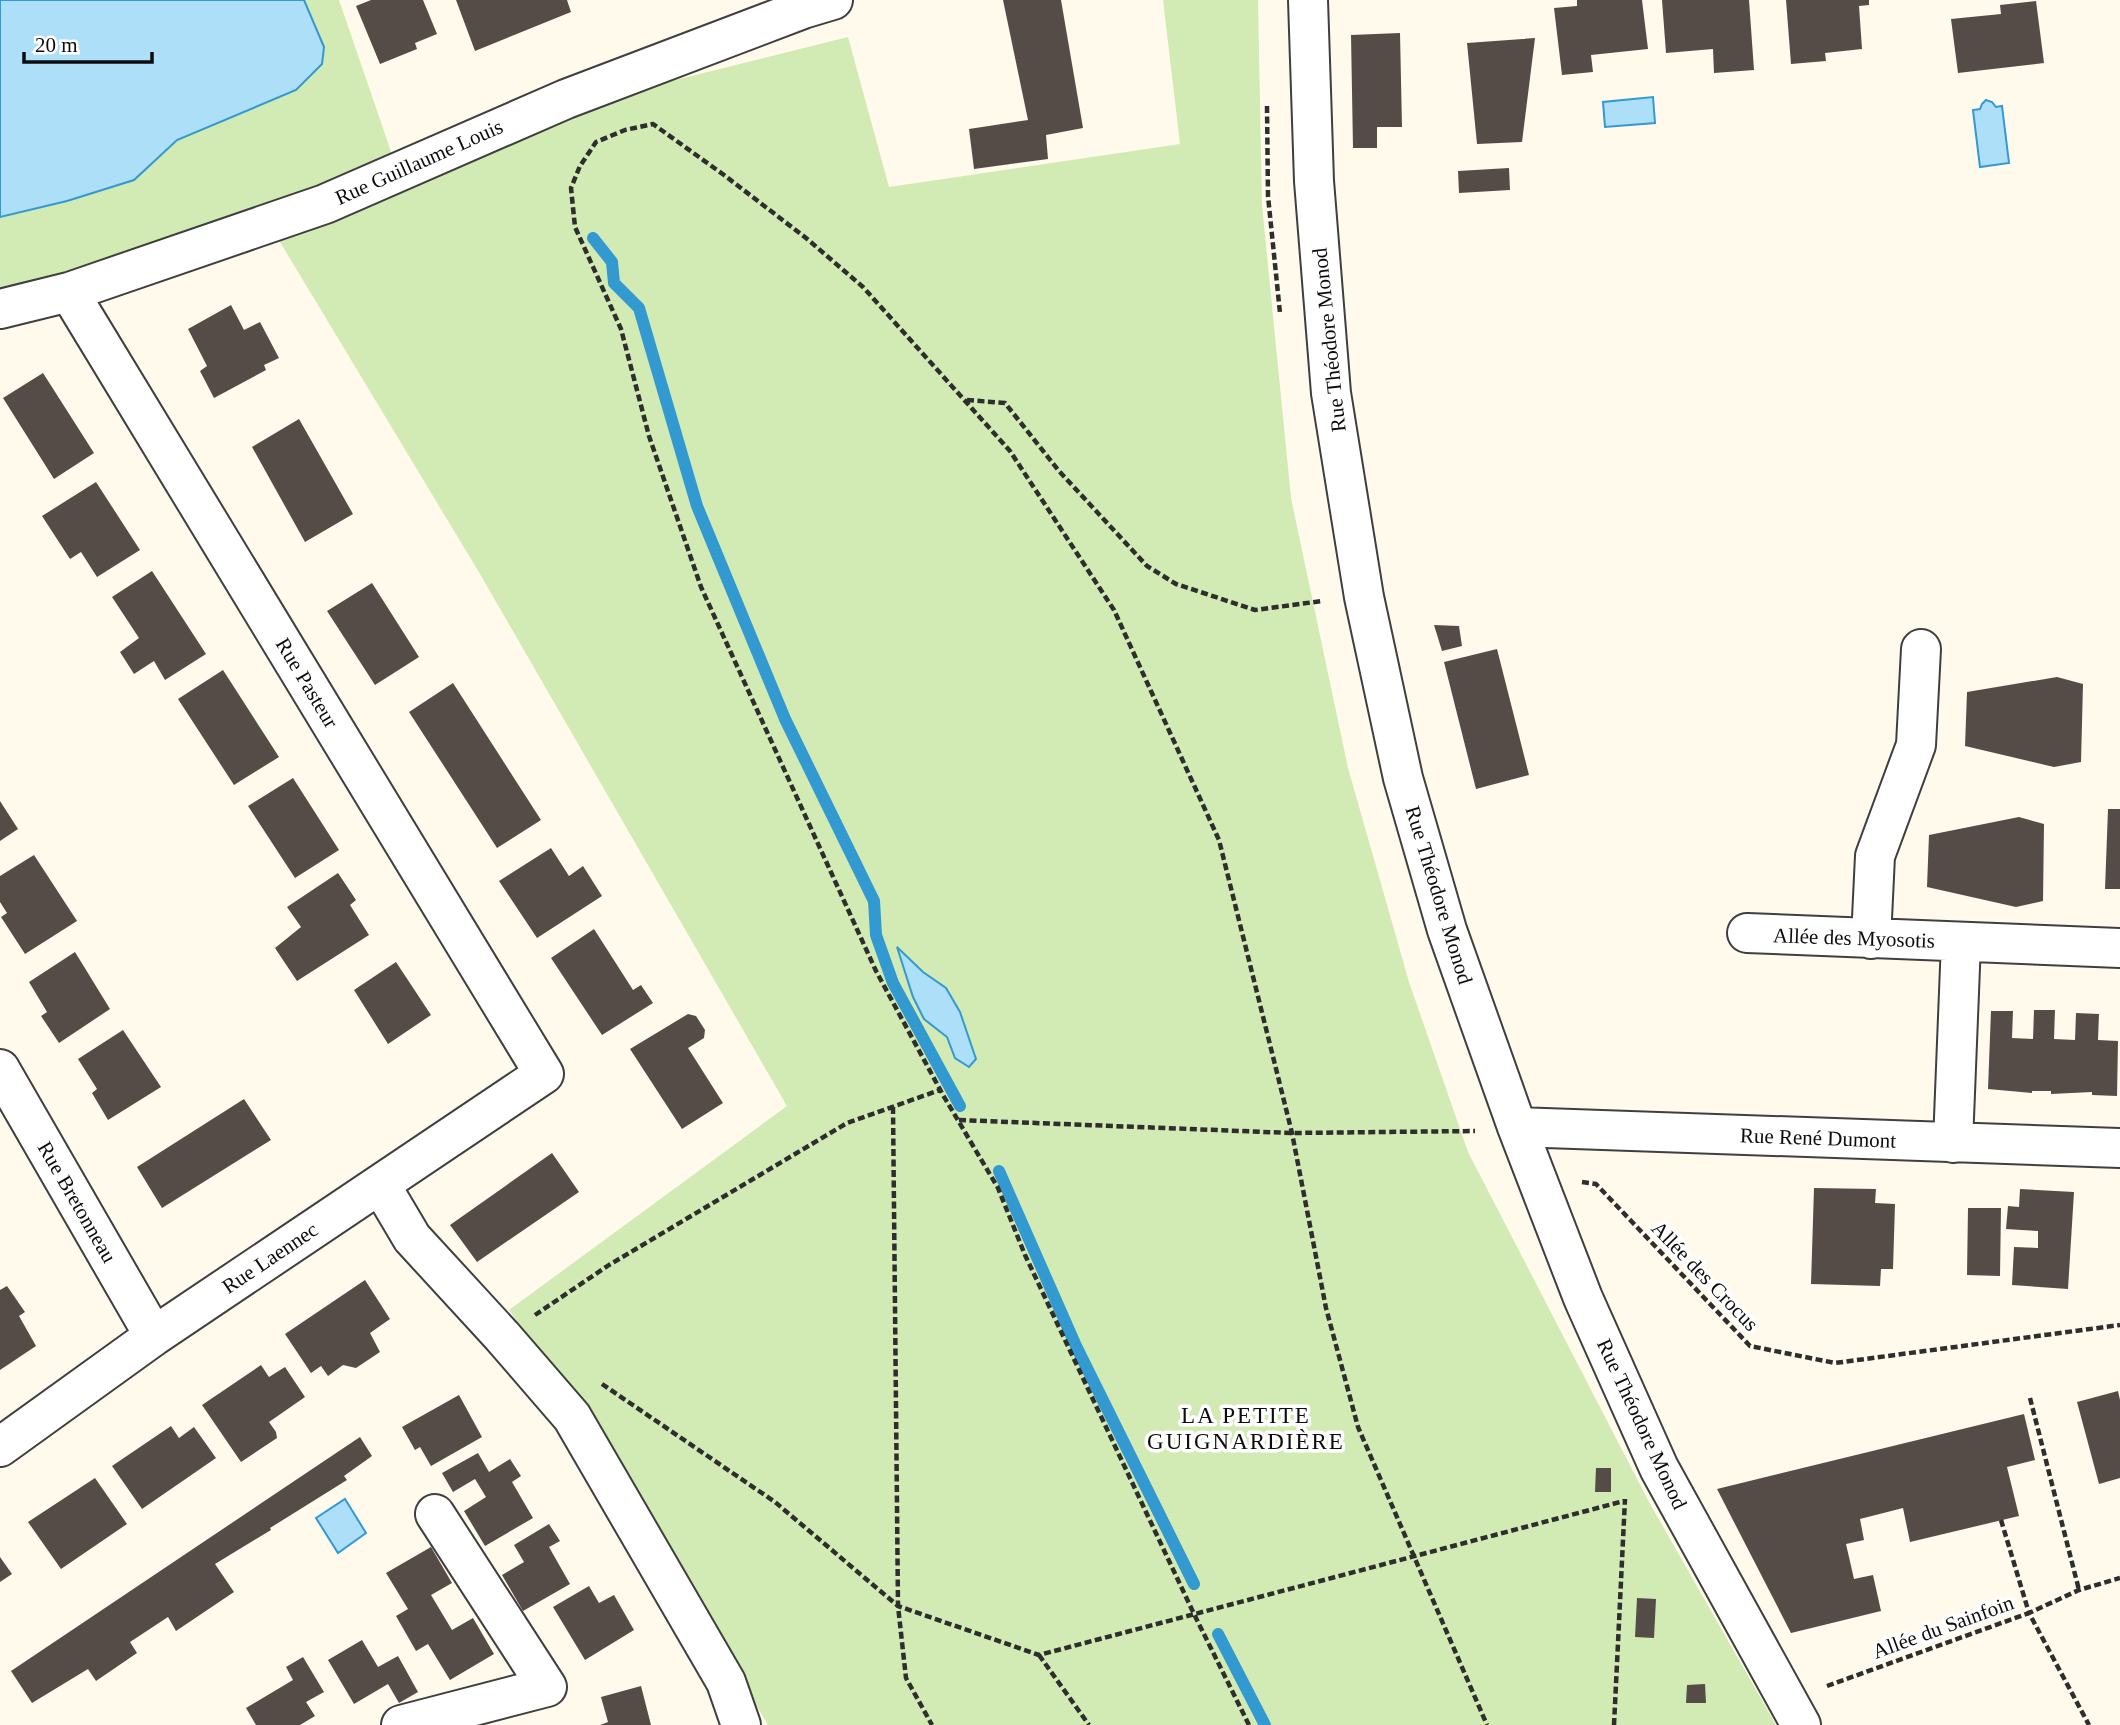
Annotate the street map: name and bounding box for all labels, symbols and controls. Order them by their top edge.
scale bar [24,21,152,65]
text: 20 m [35,33,78,57]
street label: Rue Guillaume Louis [332,114,506,210]
street label: Rue Théodore Monod [1307,246,1351,433]
street label: Rue Pasteur [271,634,343,732]
street label: Rue Théodore Monod [1400,803,1478,987]
street label: Allée des Myosotis [1773,923,1935,953]
street label: Rue René Dumont [1739,1123,1897,1153]
street label: Rue Bretonneau [33,1137,122,1267]
street label: Allée des Crocus [1647,1216,1763,1336]
street label: Rue Laennec [218,1217,322,1299]
street label: Rue Théodore Monod [1592,1335,1692,1513]
district label: LA PETITE GUIGNARDIÈRE [1147,1403,1345,1454]
street label: Allée du Sainfoin [1869,1590,2017,1664]

